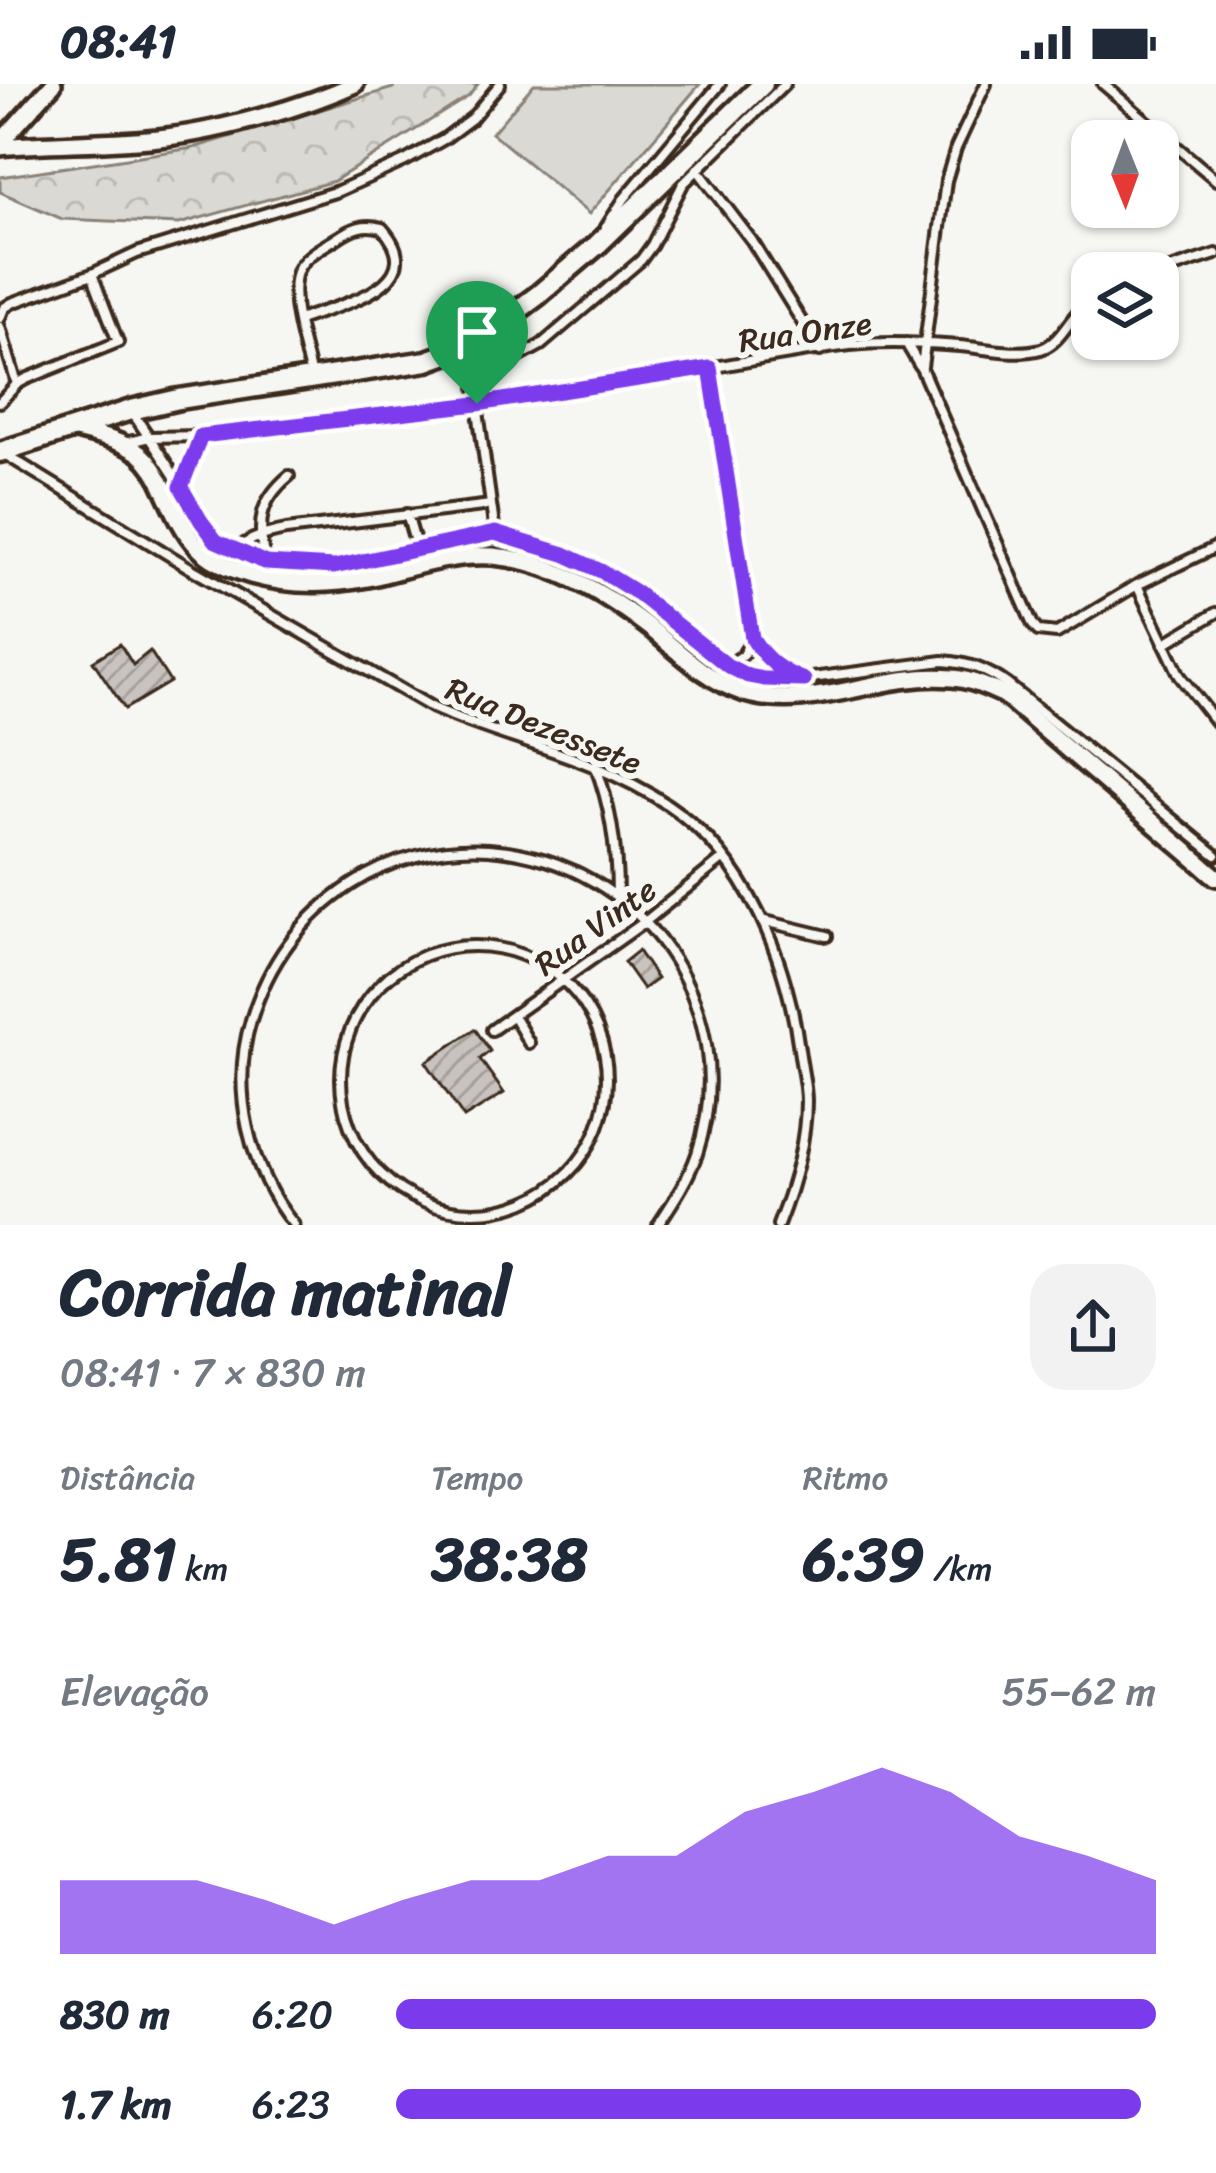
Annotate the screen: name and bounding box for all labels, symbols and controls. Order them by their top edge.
text: 08:41 [60,2,177,82]
north arrow [1071,120,1179,228]
map controls [1071,120,1179,360]
button: layers [1071,252,1179,360]
pin [426,281,528,404]
street label: Rua Onze [735,294,875,370]
icon: arrive [444,299,510,365]
street label: Rua Dezessete [437,660,651,792]
street label: Rua Vinte [522,862,670,992]
text: Corrida matinal [60,1234,511,1351]
button: share [1030,1264,1156,1390]
text: 08:41 · 7 × 830 m [60,1338,366,1407]
text: Distância [60,1449,195,1507]
text: Tempo [431,1449,523,1507]
text: Ritmo [803,1449,888,1507]
text: 5.81 [60,1507,177,1613]
text: 38:38 [431,1507,588,1613]
text: 6:39 [803,1507,925,1613]
text: km [177,1540,228,1598]
text: /km [925,1540,992,1598]
text: Elevação [60,1657,209,1726]
text: 55–62 m [1001,1657,1156,1726]
text: 830 m [60,1980,170,2049]
text: 6:20 [252,1980,333,2049]
text: 1.7 km [60,2070,172,2139]
text: 6:23 [252,2070,330,2139]

